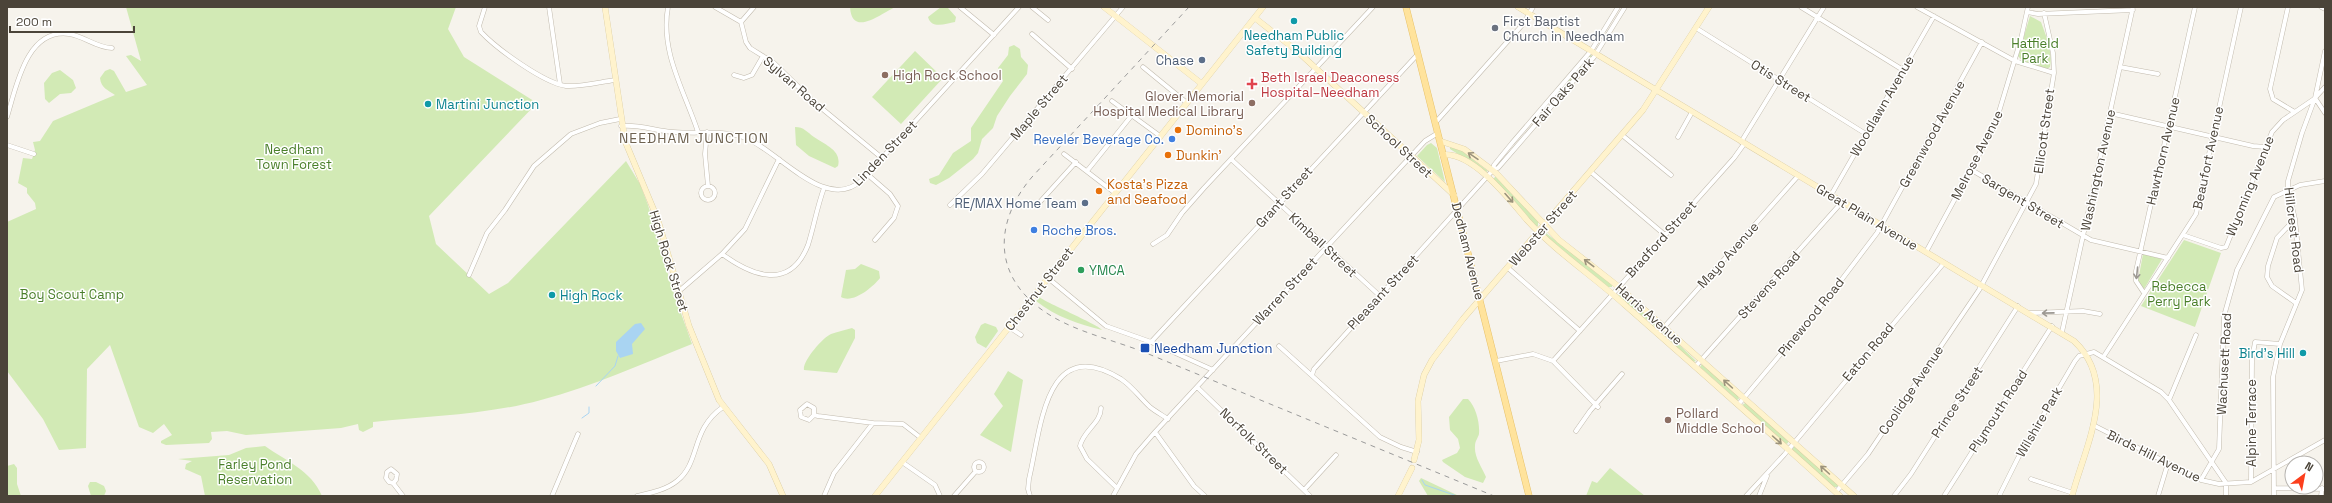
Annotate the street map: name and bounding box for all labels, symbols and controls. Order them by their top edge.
scale bar [10,8,134,34]
place label: First Baptist Church in Needham [1503,13,1624,45]
text: 200 m [16,14,52,30]
marker: Needham Public Safety Building [1289,16,1299,26]
marker: First Baptist Church in Needham [1490,23,1500,33]
place label: Needham Public Safety Building [1244,27,1345,59]
park label: Hatfield Park [2011,35,2059,67]
street label: Sylvan Road [760,52,828,116]
place label: Chase [1156,52,1194,69]
street label: Woodlawn Avenue [1846,53,1918,159]
street label: Fair Oaks Park [1528,54,1598,130]
marker: Chase [1197,55,1207,65]
street label: Otis Street [1748,56,1814,106]
place label: High Rock School [893,67,1002,84]
place label: Beth Israel Deaconess Hospital–Needham [1261,69,1399,101]
marker: High Rock School [880,70,890,80]
street label: Maple Street [1006,70,1072,144]
street label: Greenwood Avenue [1895,77,1969,191]
marker: Beth Israel Deaconess Hospital–Needham [1246,78,1258,90]
street label: Ellicott Street [2030,87,2058,175]
place label: Glover Memorial Hospital Medical Library [1093,88,1244,120]
street label: Hawthorn Avenue [2142,95,2184,207]
place label: Martini Junction [436,96,539,113]
marker: Glover Memorial Hospital Medical Library [1247,98,1257,108]
marker: Martini Junction [423,99,433,109]
street label: Beaufort Avenue [2189,105,2227,211]
street label: Melrose Avenue [1947,107,2007,203]
street label: Washington Avenue [2077,108,2119,232]
street label: School Street [1362,110,1436,182]
street label: Linden Street [849,116,921,190]
place label: Domino's [1186,122,1243,139]
marker: Domino's [1173,125,1183,135]
district label: NEEDHAM JUNCTION [619,129,769,147]
place label: Reveler Beverage Co. [1033,131,1164,148]
street label: Wyoming Avenue [2222,133,2278,239]
marker: Reveler Beverage Co. [1167,134,1177,144]
park label: Needham Town Forest [256,141,332,173]
place label: Dunkin' [1176,147,1222,164]
marker: Dunkin' [1163,150,1173,160]
one-way arrow [1468,151,1479,160]
street label: Grant Street [1252,162,1316,232]
street label: Sargent Street [1979,170,2067,232]
place label: Kosta's Pizza and Seafood [1107,176,1188,208]
street label: Great Plain Avenue [1813,180,1921,254]
marker: Kosta's Pizza and Seafood [1094,186,1104,196]
street label: Webster Street [1505,186,1581,270]
street label: Hillcrest Road [2280,186,2308,274]
one-way arrow [1504,193,1513,204]
place label: RE/MAX Home Team [954,195,1077,212]
street label: Bradford Street [1622,197,1700,281]
marker: RE/MAX Home Team [1080,198,1090,208]
street label: Dedham Avenue [1448,200,1488,302]
street label: High Rock Street [645,208,693,314]
street label: Kimball Street [1285,209,1361,281]
street label: Mayo Avenue [1694,218,1762,292]
place label: Roche Bros. [1042,222,1116,239]
marker: Roche Bros. [1029,225,1039,235]
street label: Chestnut Street [1001,244,1077,334]
street label: Stevens Road [1734,247,1804,323]
street label: Pleasant Street [1344,251,1422,333]
street label: Warren Street [1249,253,1321,329]
one-way arrow [1583,258,1594,267]
place label: YMCA [1089,262,1125,279]
marker: YMCA [1076,265,1086,275]
one-way arrow [2133,266,2140,279]
street label: Pinewood Road [1774,274,1848,360]
park label: Rebecca Perry Park [2147,278,2211,310]
street label: Harris Avenue [1612,279,1686,349]
park label: Boy Scout Camp [20,286,124,303]
place label: High Rock [560,287,622,304]
marker: High Rock [547,290,557,300]
one-way arrow [2042,309,2055,317]
street label: Wachusett Road [2213,313,2235,415]
street label: Eaton Road [1839,319,1897,385]
place label: Needham Junction [1154,340,1272,357]
marker: Needham Junction [1139,342,1151,354]
street label: Coolidge Avenue [1875,342,1947,438]
place label: Bird's Hill [2239,345,2295,362]
marker: Bird's Hill [2298,348,2308,358]
street label: Prince Street [1927,363,1987,441]
street label: Plymouth Road [1965,366,2031,456]
one-way arrow [1722,379,1733,388]
street label: Alpine Terrace [2243,379,2260,467]
street label: Wilshire Park [2012,384,2066,460]
street label: Norfolk Street [1216,404,1292,478]
place label: Pollard Middle School [1676,405,1764,437]
marker: Pollard Middle School [1663,415,1673,425]
street label: Birds Hill Avenue [2104,426,2204,486]
one-way arrow [1772,435,1782,444]
north arrow [2284,455,2324,495]
park label: Farley Pond Reservation [218,456,292,488]
text: N [2302,459,2316,474]
one-way arrow [1820,465,1830,475]

